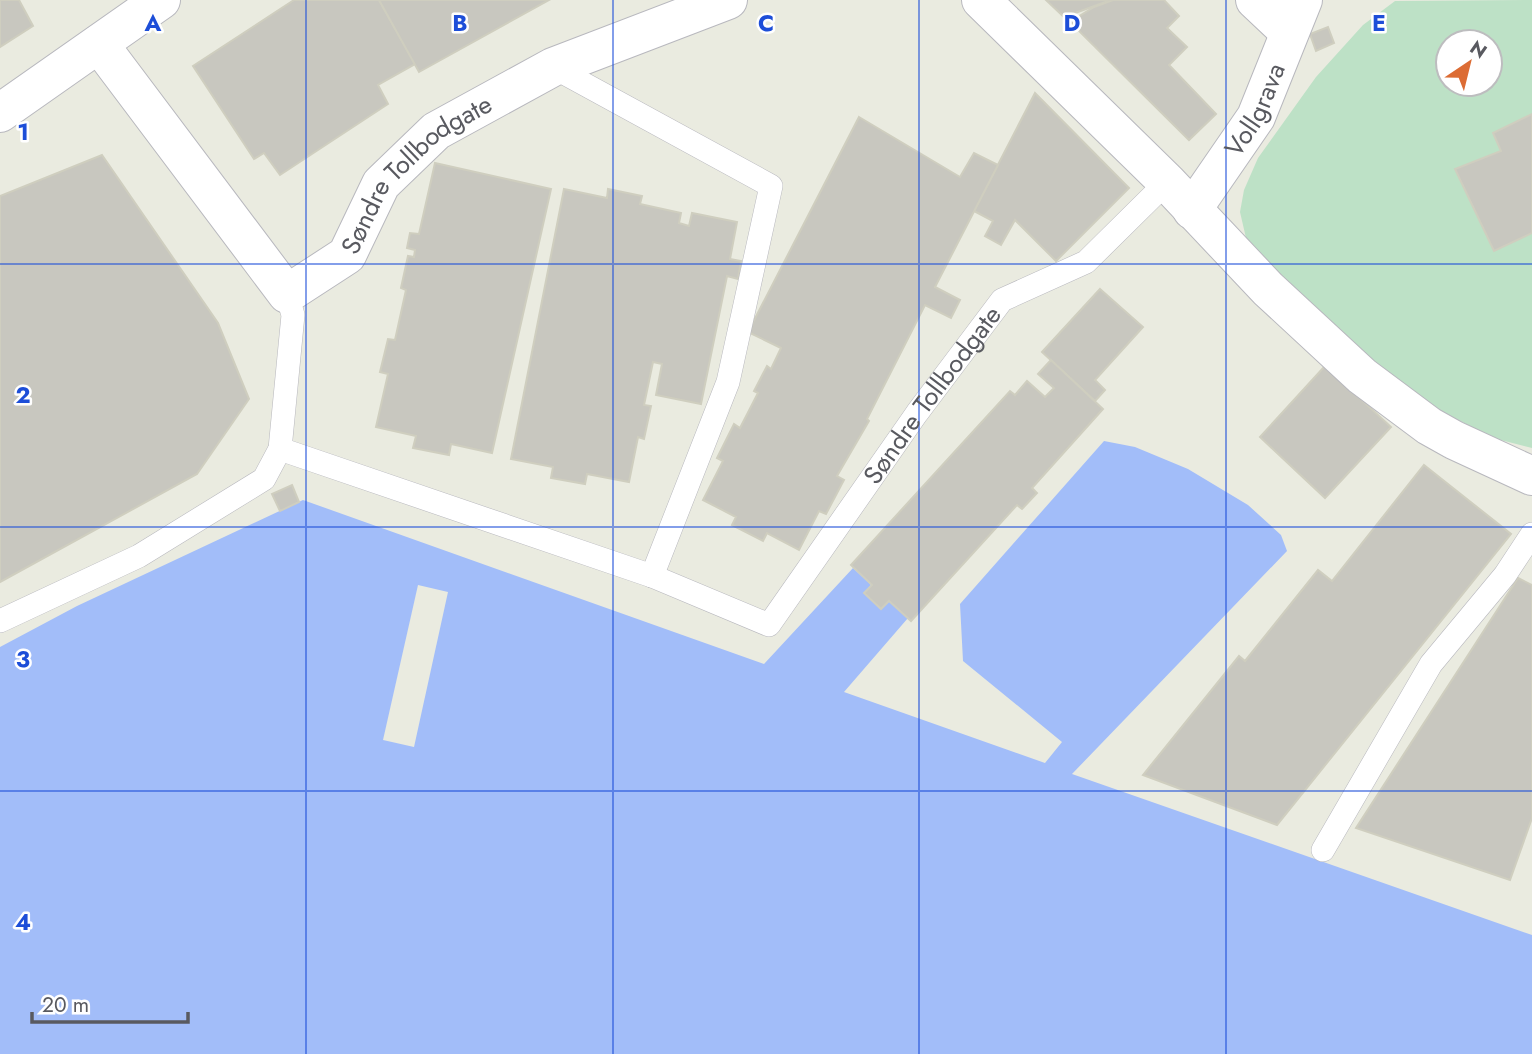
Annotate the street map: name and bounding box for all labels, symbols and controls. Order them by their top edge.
text: A [144,6,162,40]
text: B [452,6,468,40]
text: C [758,6,774,40]
text: D [1064,6,1081,40]
text: E [1372,6,1386,40]
north arrow [1434,28,1504,98]
text: N [1465,34,1492,65]
street label: Vollgrava [1215,57,1295,164]
street label: Søndre Tollbodgate [331,85,499,260]
text: 1 [17,115,29,149]
street label: Søndre Tollbodgate [854,298,1010,492]
text: 2 [15,378,31,412]
text: 3 [16,642,30,676]
text: 4 [15,905,31,939]
scale bar [32,981,187,1025]
text: 20 m [42,990,89,1020]

